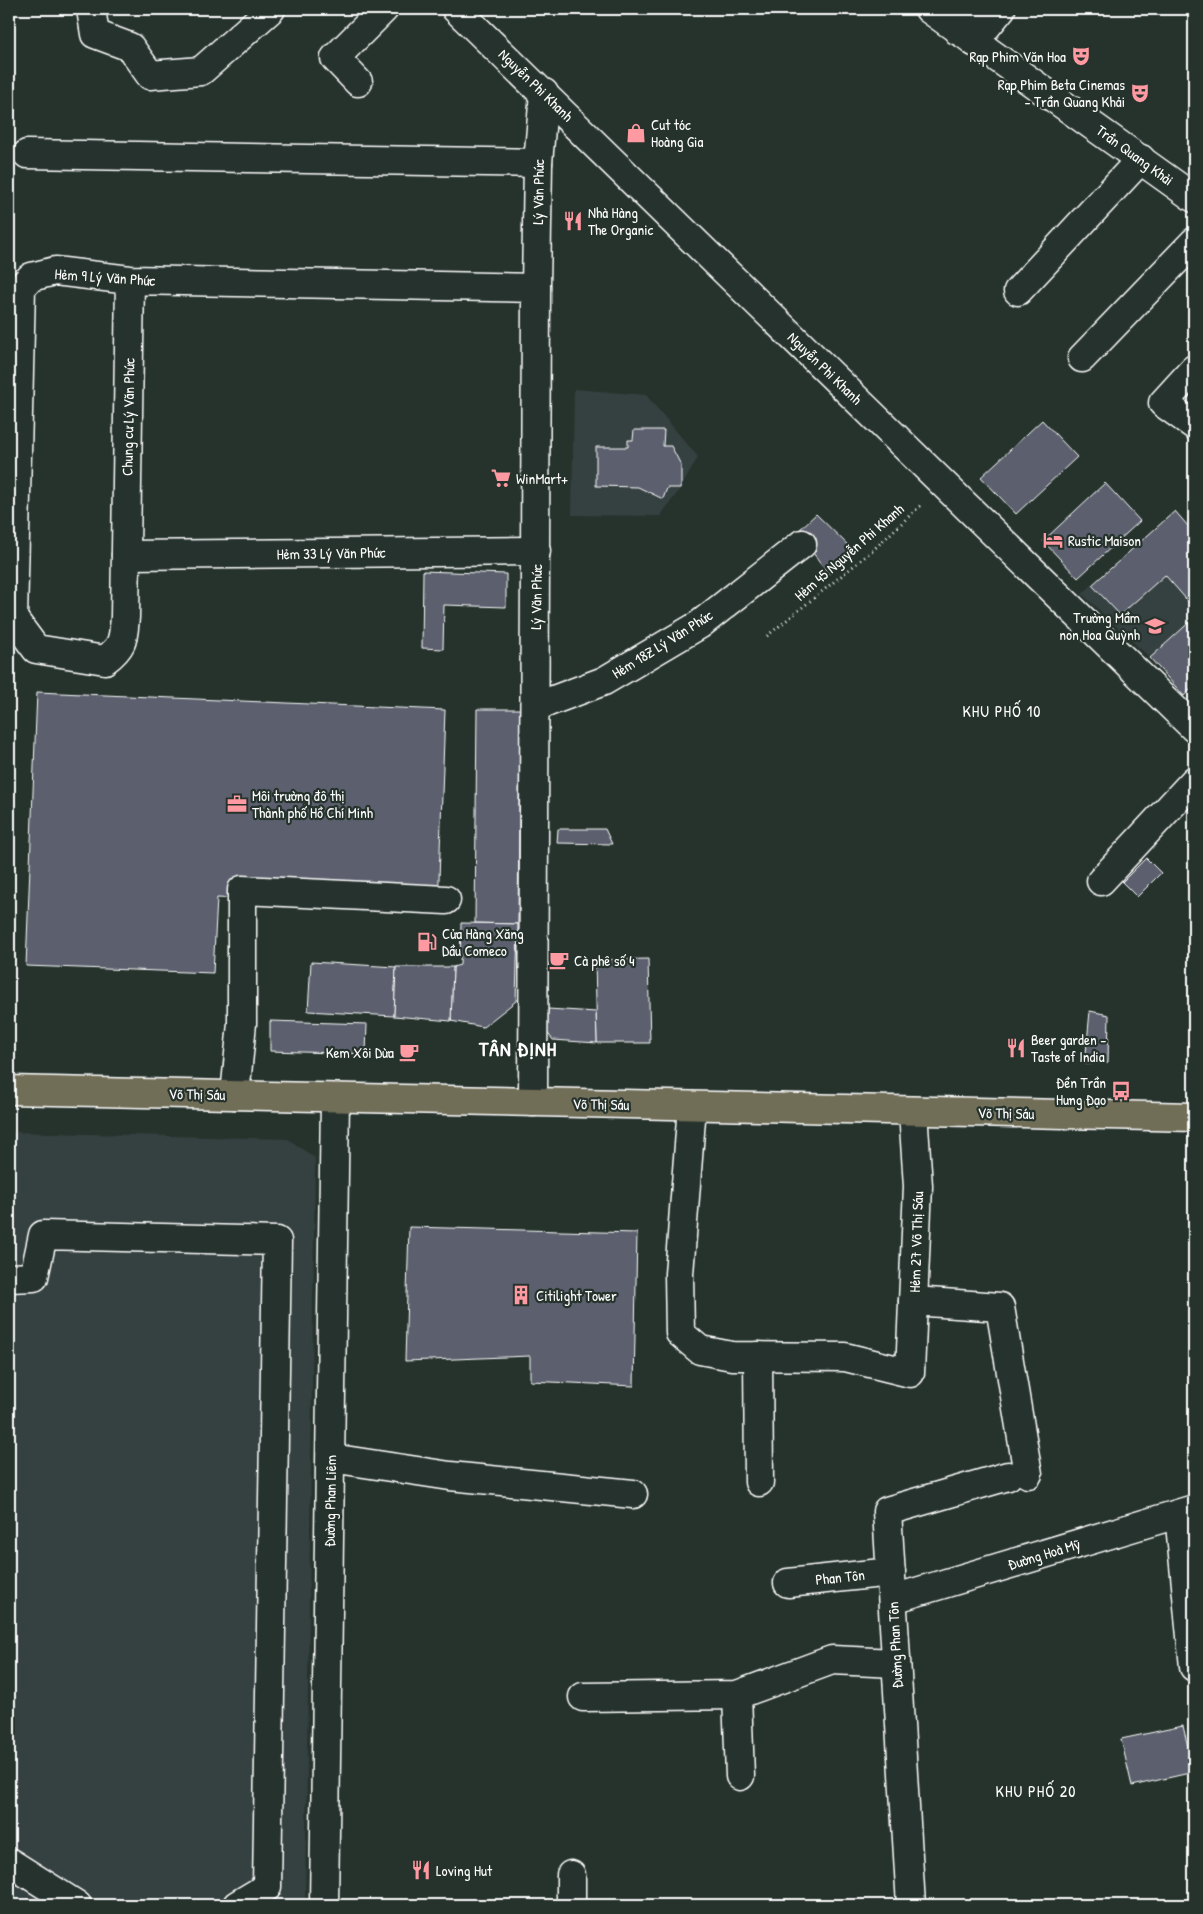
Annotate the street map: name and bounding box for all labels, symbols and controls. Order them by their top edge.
street label: Nguyễn Phi Khanh [494,44,578,126]
theatre icon: Rạp Phim Văn Hoa [1070,45,1092,67]
place label: Rạp Phim Văn Hoa [969,46,1066,67]
place label: Rạp Phim Beta Cinemas - Trần Quang Khải [998,74,1125,112]
theatre icon: Rạp Phim Beta Cinemas - Trần Quang Khải [1129,82,1151,104]
place label: Cut tóc Hoàng Gia [651,114,703,152]
street label: Trần Quang Khải [1092,120,1178,190]
shop icon: Cut tóc Hoàng Gia [625,122,647,144]
street label: Lý Văn Phức [527,159,549,225]
place label: Nhà Hàng The Organic [588,202,654,240]
restaurant icon: Nhà Hàng The Organic [562,210,584,232]
street label: Hẻm 9 Lý Văn Phức [54,263,156,291]
street label: Nguyễn Phi Khanh [783,327,867,409]
street label: Chung cư Lý Văn Phức [116,358,140,476]
supermarket icon: WinMart+ [490,467,512,489]
place label: WinMart+ [516,468,568,489]
street label: Hẻm 45 Nguyễn Phi Khanh [790,499,908,605]
hotel icon: Rustic Maison [1042,529,1064,551]
place label: Rustic Maison [1068,530,1141,551]
street label: Hẻm 33 Lý Văn Phức [276,542,386,564]
street label: Lý Văn Phức [525,564,547,630]
street label: Hẻm 18Z Lý Văn Phức [608,605,716,683]
place label: Trường Mầm non Hoa Quỳnh [1059,607,1140,645]
school or university icon: Trường Mầm non Hoa Quỳnh [1144,615,1166,637]
district label: KHU PHỐ 10 [962,700,1042,722]
place label: Môi trường đô thị Thành phố Hồ Chí Minh [252,785,373,823]
office icon: Môi trường đô thị Thành phố Hồ Chí Minh [226,793,248,815]
place label: Cửa Hàng Xăng Dầu Comeco [442,923,524,961]
fuel station icon: Cửa Hàng Xăng Dầu Comeco [416,931,438,953]
cafe icon: Cà phê số 4 [548,949,570,971]
place label: Cà phê số 4 [574,950,635,971]
place label: Beer garden - Taste of India [1031,1029,1106,1067]
district label: TÂN ĐỊNH [478,1035,557,1062]
restaurant icon: Beer garden - Taste of India [1005,1037,1027,1059]
cafe icon: Kem Xôi Dừa [398,1041,420,1063]
place label: Kem Xôi Dừa [326,1042,394,1063]
place label: Đền Trần Hưng Đạo [1056,1072,1106,1110]
bus stop icon: Đền Trần Hưng Đạo [1110,1080,1132,1102]
street label: Võ Thị Sáu [168,1083,226,1105]
street label: Võ Thị Sáu [572,1093,630,1115]
street label: Võ Thị Sáu [977,1102,1035,1124]
street label: Hẻm 27 Võ Thị Sáu [904,1191,928,1293]
building icon: Citilight Tower [510,1284,532,1306]
place label: Citilight Tower [536,1285,617,1306]
street label: Đường Phan Liêm [319,1455,341,1547]
street label: Đường Hoà Mỹ [1005,1533,1083,1575]
street label: Phan Tôn [814,1564,866,1590]
street label: Đường Phan Tôn [882,1601,908,1689]
district label: KHU PHỐ 20 [996,1780,1076,1802]
restaurant icon: Loving Hut [410,1859,432,1881]
place label: Loving Hut [436,1860,493,1881]

